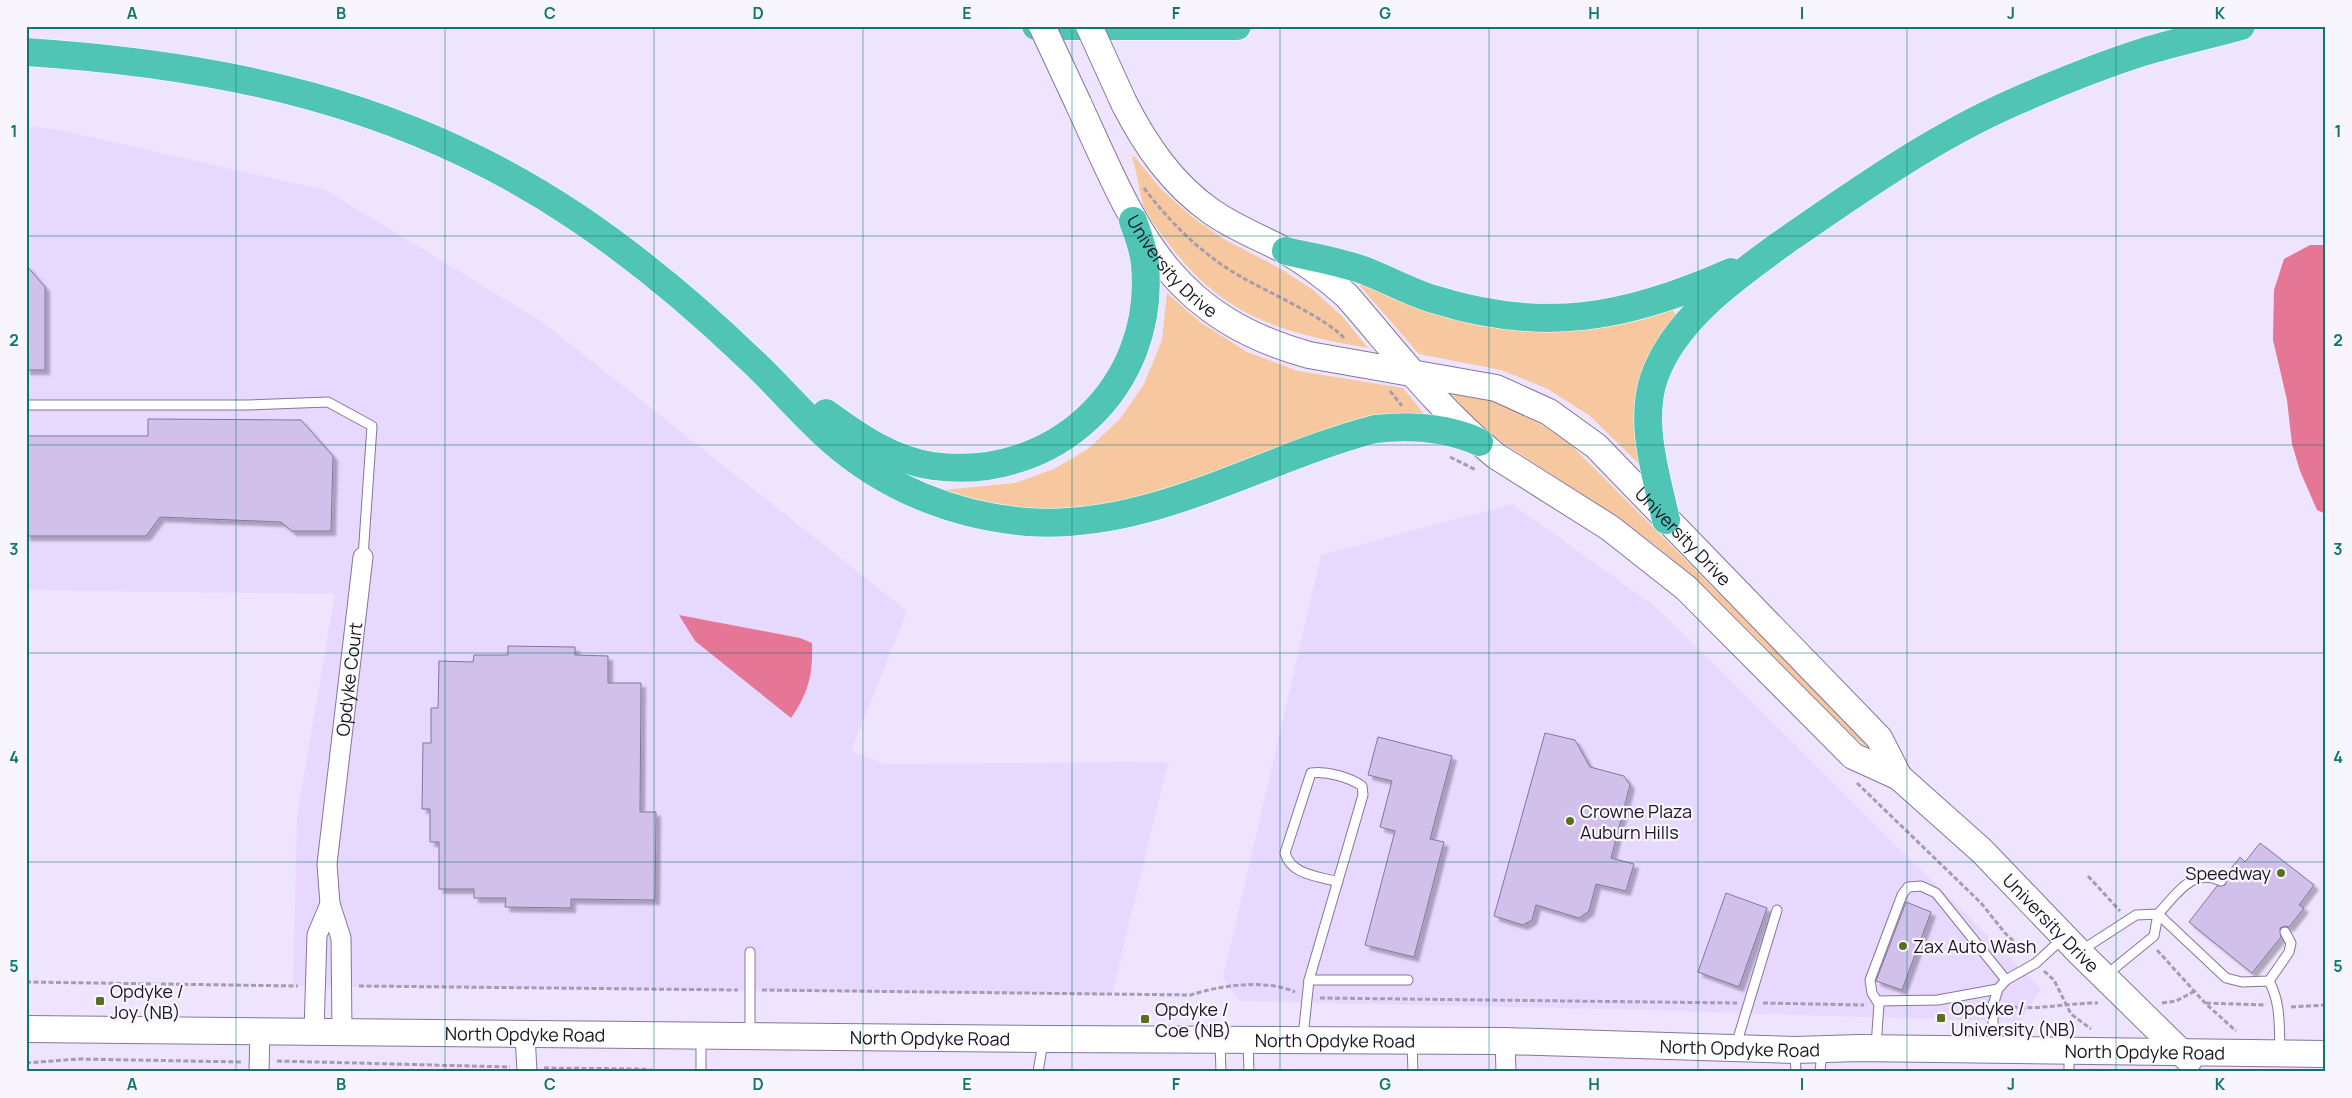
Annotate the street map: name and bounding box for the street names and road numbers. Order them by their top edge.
street label: University Drive [1122,210,1222,323]
street label: University Drive [1630,482,1737,591]
street label: Opdyke Court [330,621,367,737]
street label: University Drive [1998,868,2105,977]
street label: North Opdyke Road [445,1021,605,1047]
street label: North Opdyke Road [850,1025,1010,1051]
street label: North Opdyke Road [1255,1028,1415,1053]
street label: North Opdyke Road [1659,1034,1820,1062]
street label: North Opdyke Road [2064,1039,2225,1065]

